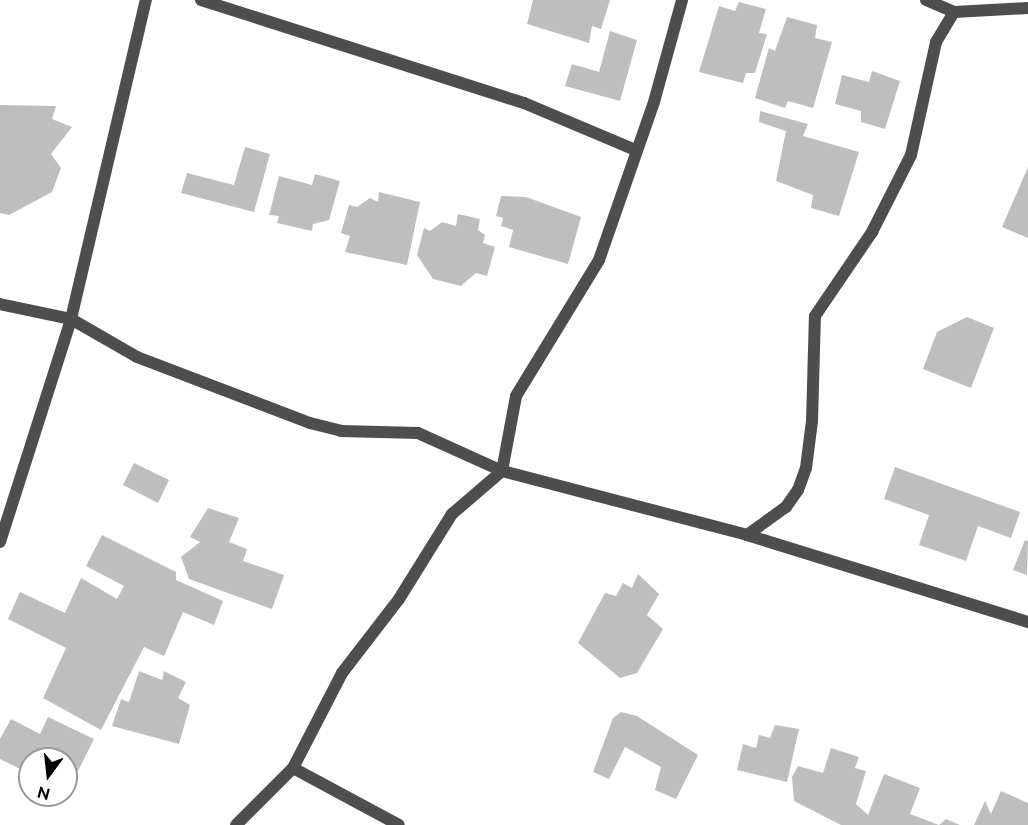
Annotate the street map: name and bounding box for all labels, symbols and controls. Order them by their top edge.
north arrow [18,747,78,807]
text: N [35,782,52,804]

